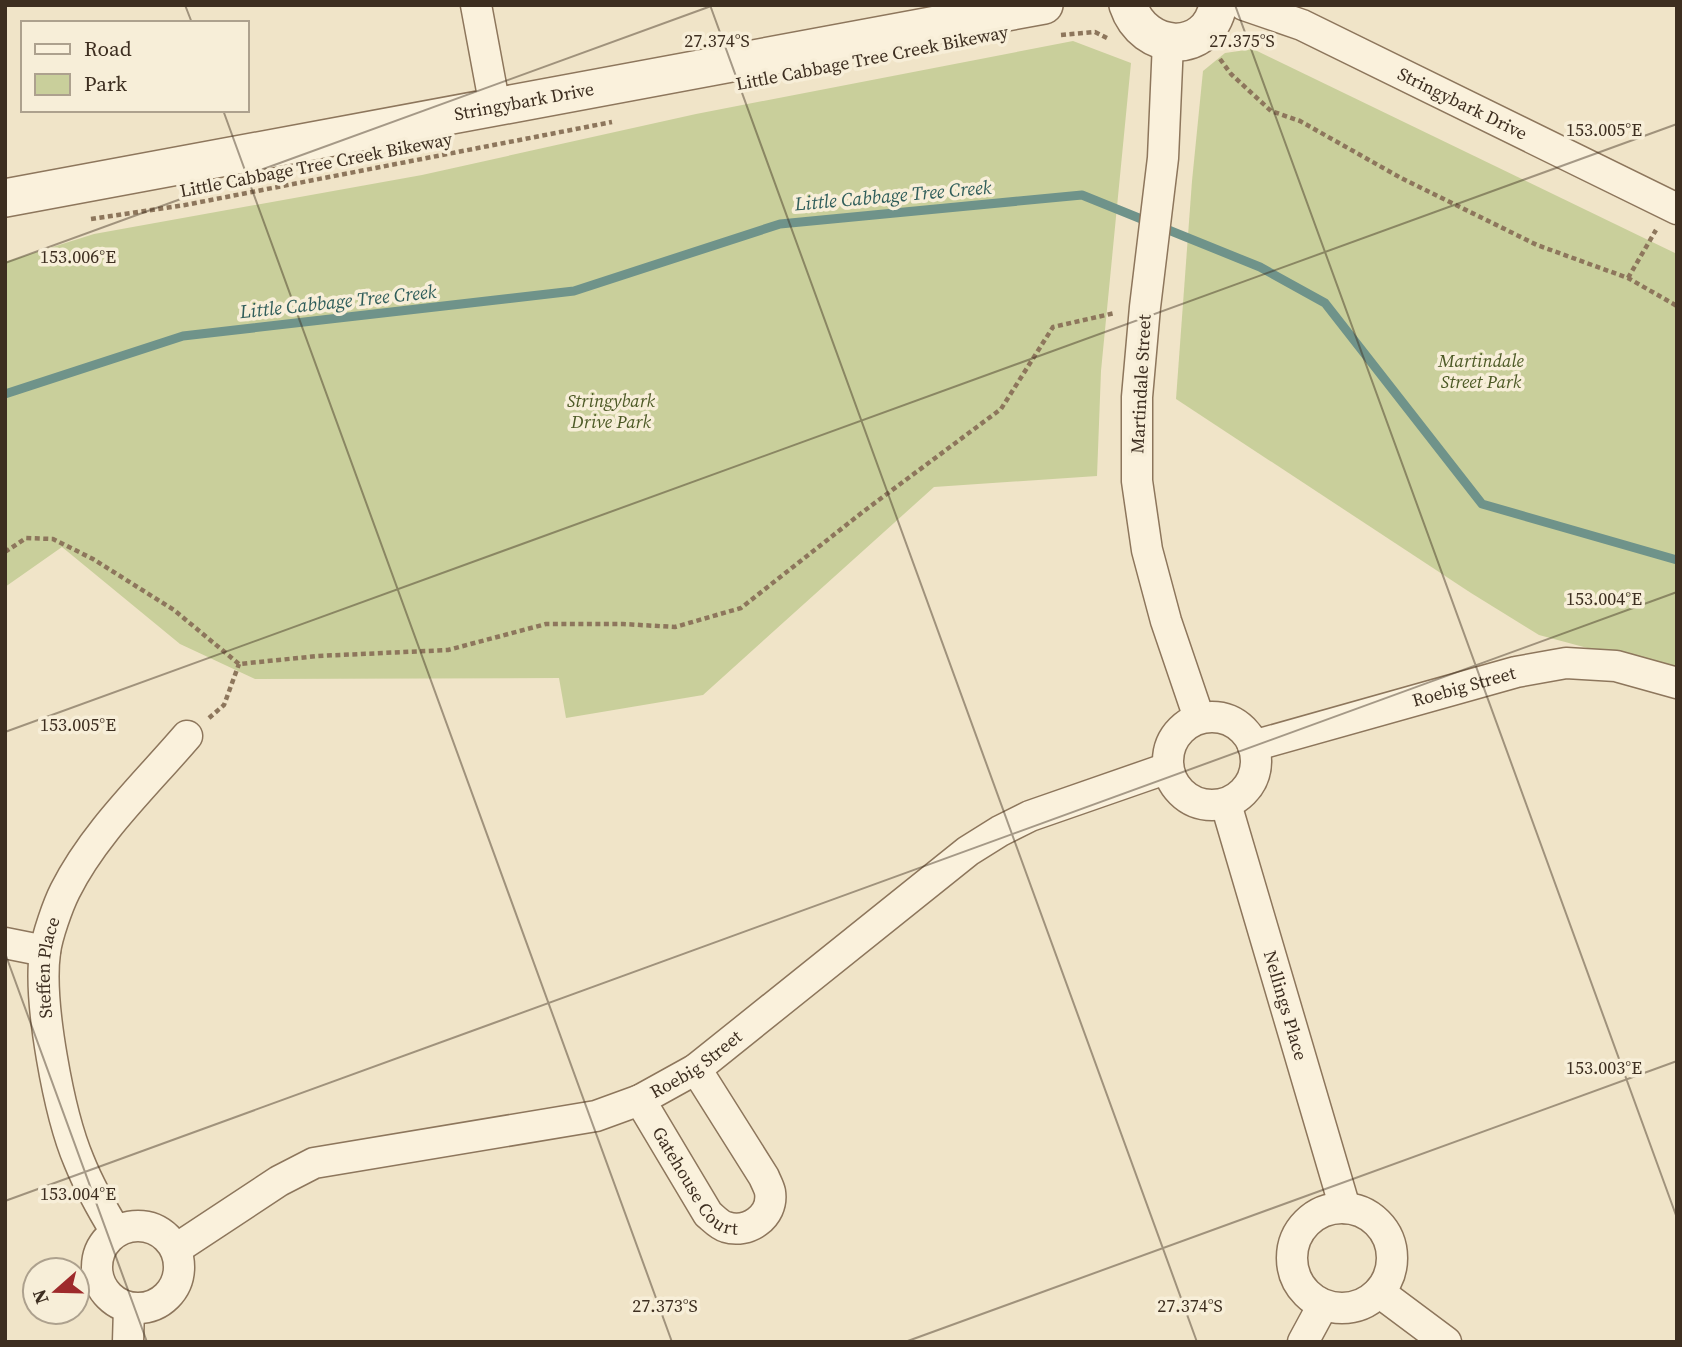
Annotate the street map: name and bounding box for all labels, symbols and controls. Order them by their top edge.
street label: Little Cabbage Tree Creek Bikeway [734,19,1011,96]
legend [21,21,248,112]
text: 27.374°S [684,28,750,53]
text: 27.375°S [1209,28,1275,53]
text: Road [84,34,132,63]
street label: Stringybark Drive [1394,61,1532,146]
text: Park [84,69,128,98]
street label: Stringybark Drive [452,76,596,126]
text: 153.005°E [1566,117,1642,142]
street label: Little Cabbage Tree Creek Bikeway [178,126,455,203]
water label: Little Cabbage Tree Creek [792,173,993,217]
text: 153.006°E [40,244,116,269]
water label: Little Cabbage Tree Creek [237,278,438,324]
street label: Martindale Street [1124,314,1157,454]
park label: Martindale Street Park [1437,348,1524,394]
park label: Stringybark Drive Park [567,388,656,434]
text: 153.004°E [1566,586,1642,611]
street label: Roebig Street [1409,660,1518,713]
text: 153.005°E [40,712,116,737]
street label: Steffen Place [31,913,66,1020]
street label: Nellings Place [1258,947,1314,1063]
street label: Roebig Street [645,1024,747,1104]
text: 153.003°E [1566,1055,1642,1080]
street label: Gatehouse Court [647,1122,738,1241]
text: 153.004°E [40,1181,116,1206]
north arrow [21,1256,91,1326]
text: N [25,1286,55,1308]
text: 27.373°S [632,1293,698,1318]
text: 27.374°S [1157,1293,1223,1318]

